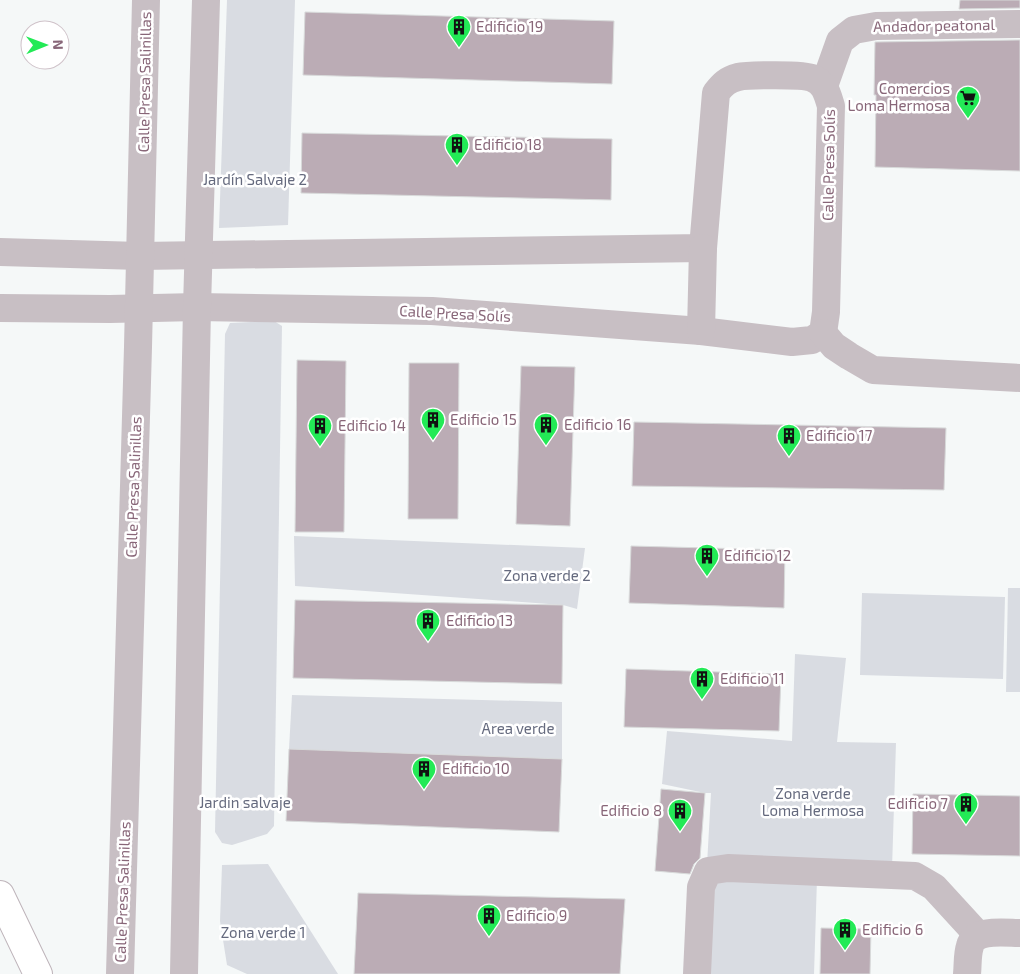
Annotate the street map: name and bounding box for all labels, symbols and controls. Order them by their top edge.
street label: Calle Presa Salinillas [134,11,154,153]
building icon: Edificio 19 [446,14,472,48]
street label: Andador peatonal [873,15,996,35]
place label: Edificio 19 [476,17,543,35]
north arrow [20,20,70,70]
text: N [50,40,67,50]
place label: Comercios Loma Hermosa [847,79,950,114]
supermarket icon: Comercios Loma Hermosa [955,85,981,119]
street label: Calle Presa Solís [818,109,838,221]
building icon: Edificio 18 [444,132,470,166]
place label: Edificio 18 [474,135,542,153]
park label: Jardín Salvaje 2 [203,170,307,189]
street label: Calle Presa Solís [399,301,511,325]
building icon: Edificio 15 [420,407,446,441]
place label: Edificio 15 [450,410,517,428]
building icon: Edificio 16 [533,412,559,446]
building icon: Edificio 14 [307,413,333,447]
place label: Edificio 16 [564,415,631,433]
street label: Calle Presa Salinillas [122,416,144,558]
place label: Edificio 14 [338,416,406,434]
building icon: Edificio 17 [776,423,802,457]
place label: Edificio 17 [806,426,873,444]
building icon: Edificio 12 [694,543,720,577]
place label: Edificio 12 [724,546,791,564]
park label: Zona verde 2 [503,566,591,584]
building icon: Edificio 13 [415,608,441,642]
place label: Edificio 13 [446,611,513,629]
building icon: Edificio 11 [689,666,715,700]
place label: Edificio 11 [720,669,785,687]
park label: Area verde [482,719,554,737]
building icon: Edificio 10 [411,756,437,790]
place label: Edificio 10 [442,759,510,777]
park label: Zona verde Loma Hermosa [762,784,864,819]
building icon: Edificio 7 [953,791,979,825]
park label: Jardin salvaje [199,793,291,812]
place label: Edificio 7 [888,794,948,812]
building icon: Edificio 8 [667,798,693,832]
place label: Edificio 8 [600,801,662,819]
street label: Calle Presa Salinillas [111,821,133,963]
building icon: Edificio 9 [476,903,502,937]
place label: Edificio 9 [506,906,567,924]
building icon: Edificio 6 [832,917,858,951]
place label: Edificio 6 [862,920,923,938]
park label: Zona verde 1 [221,923,305,941]

